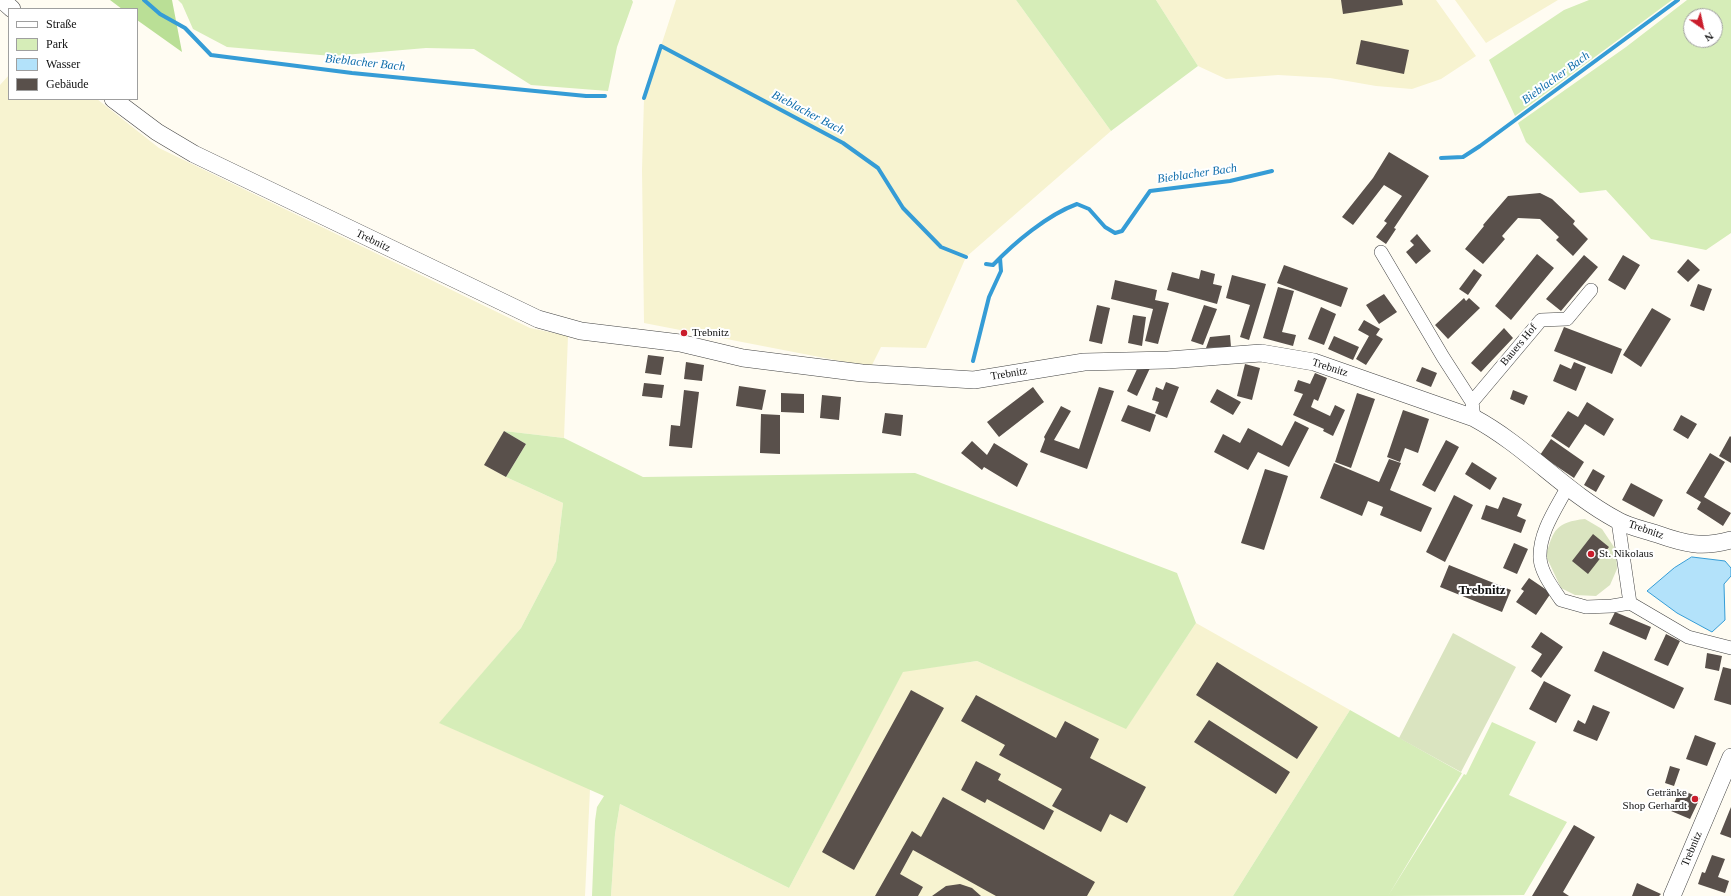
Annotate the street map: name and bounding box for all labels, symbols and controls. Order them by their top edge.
legend [8,8,138,100]
north arrow [1683,8,1723,48]
text: Straße [46,17,77,31]
text: N [1703,30,1716,44]
text: Park [46,37,68,51]
water label: Bieblacher Bach [1519,49,1593,107]
water label: Bieblacher Bach [324,52,406,74]
text: Wasser [46,57,80,71]
text: Gebäude [46,77,89,91]
water label: Bieblacher Bach [769,88,847,138]
water label: Bieblacher Bach [1156,161,1238,187]
street label: Trebnitz [354,227,392,255]
street label: Bauers Hof [1498,321,1540,369]
place label: Trebnitz [692,326,729,340]
marker: Trebnitz [679,328,689,338]
street label: Trebnitz [1310,356,1350,380]
street label: Trebnitz [990,365,1028,383]
street label: Trebnitz [1626,518,1666,542]
place label: St. Nikolaus [1599,547,1653,561]
marker: St. Nikolaus [1586,549,1596,559]
district label: Trebnitz [1458,583,1506,599]
place label: Getränke Shop Gerhardt [1623,786,1687,812]
marker: Getränke Shop Gerhardt [1690,794,1700,804]
street label: Trebnitz [1679,829,1705,869]

